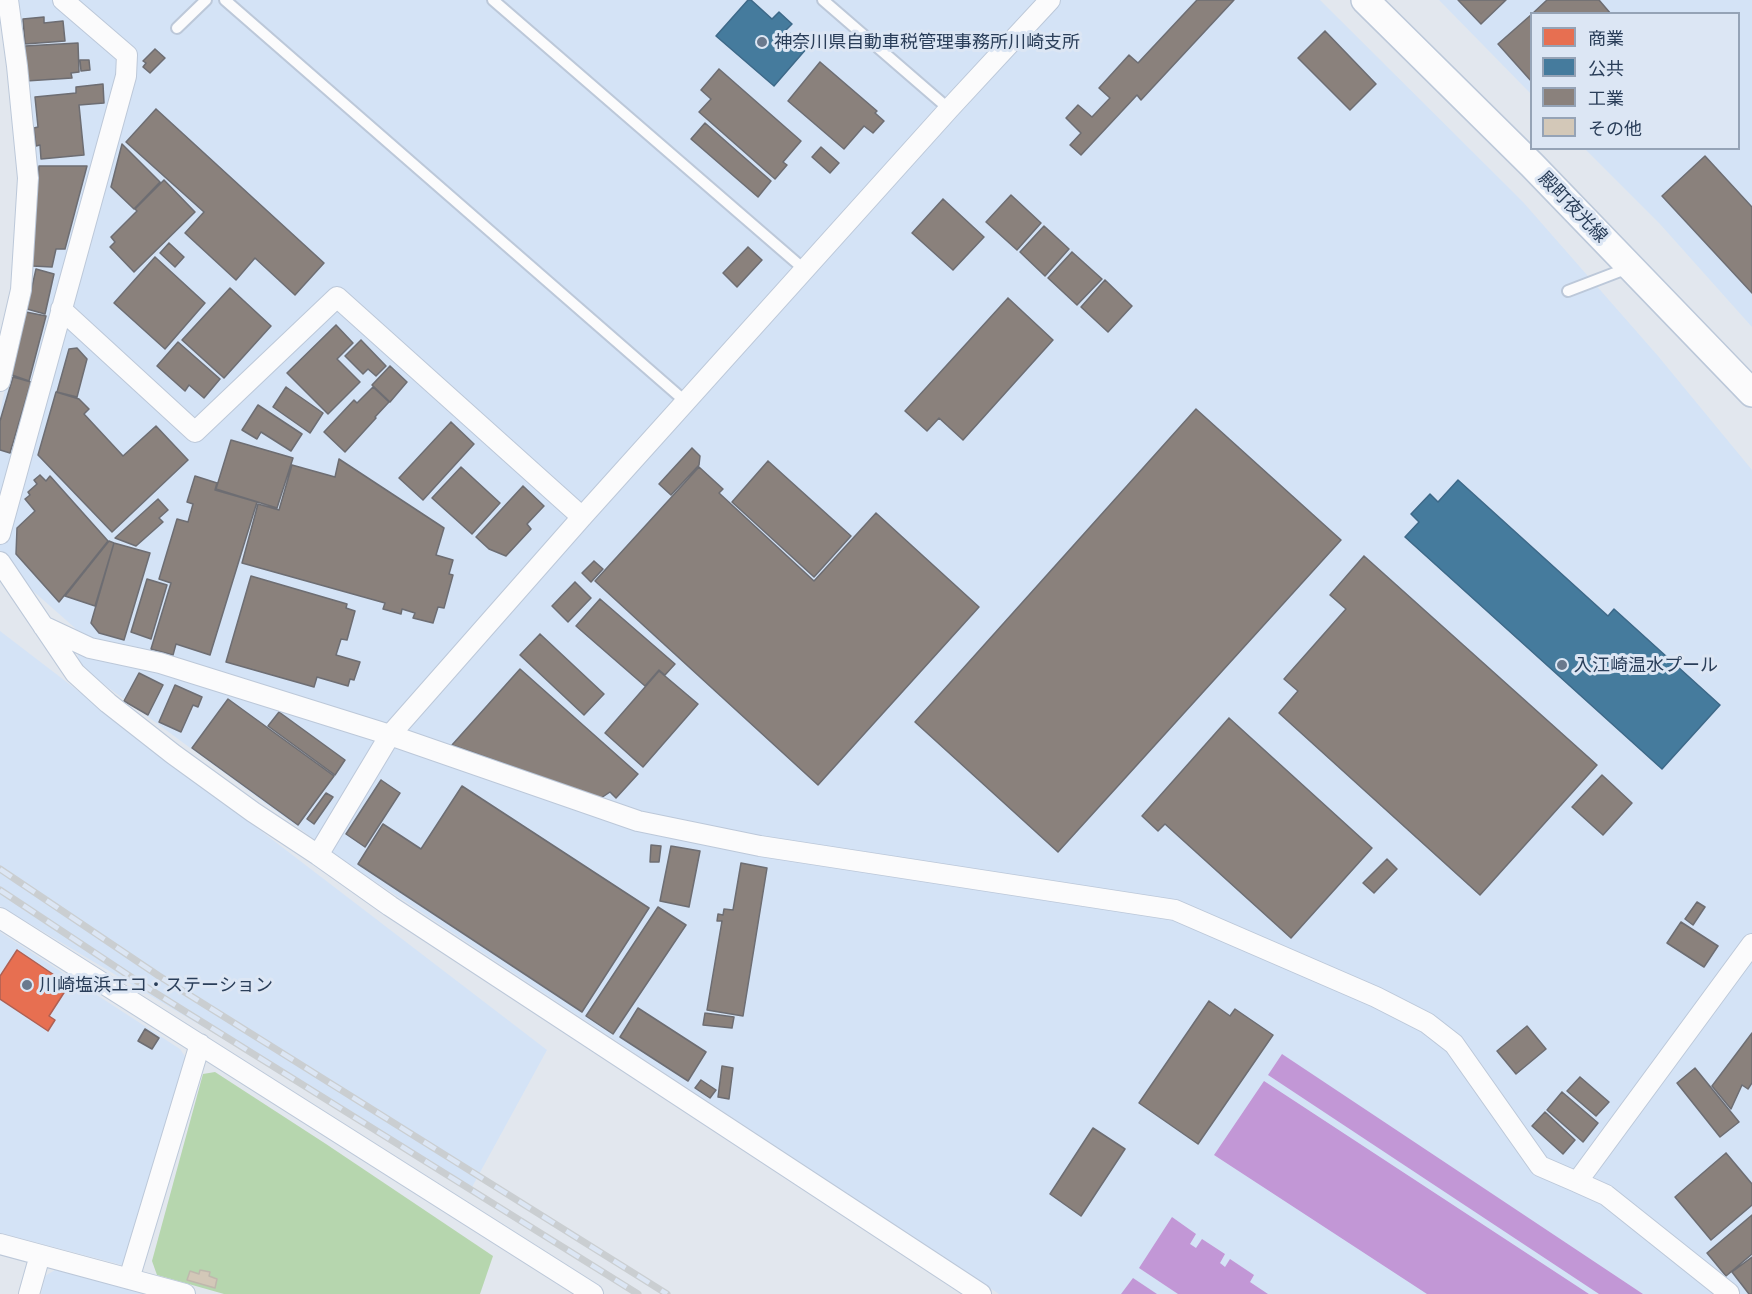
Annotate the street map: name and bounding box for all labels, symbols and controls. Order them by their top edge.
legend [1530,12,1740,150]
text: 商業 [1588,28,1624,48]
place label: 神奈川県自動車税管理事務所川崎支所 [774,31,1080,53]
marker: 神奈川県自動車税管理事務所川崎支所 [755,35,769,49]
text: 公共 [1588,58,1624,78]
text: 工業 [1588,88,1624,108]
text: その他 [1588,118,1642,138]
street label: 殿町夜光線 [1534,167,1612,247]
place label: 入江崎温水プール [1574,654,1718,676]
marker: 入江崎温水プール [1555,658,1569,672]
place label: 川崎塩浜エコ・ステーション [39,974,273,996]
marker: 川崎塩浜エコ・ステーション [20,978,34,992]

